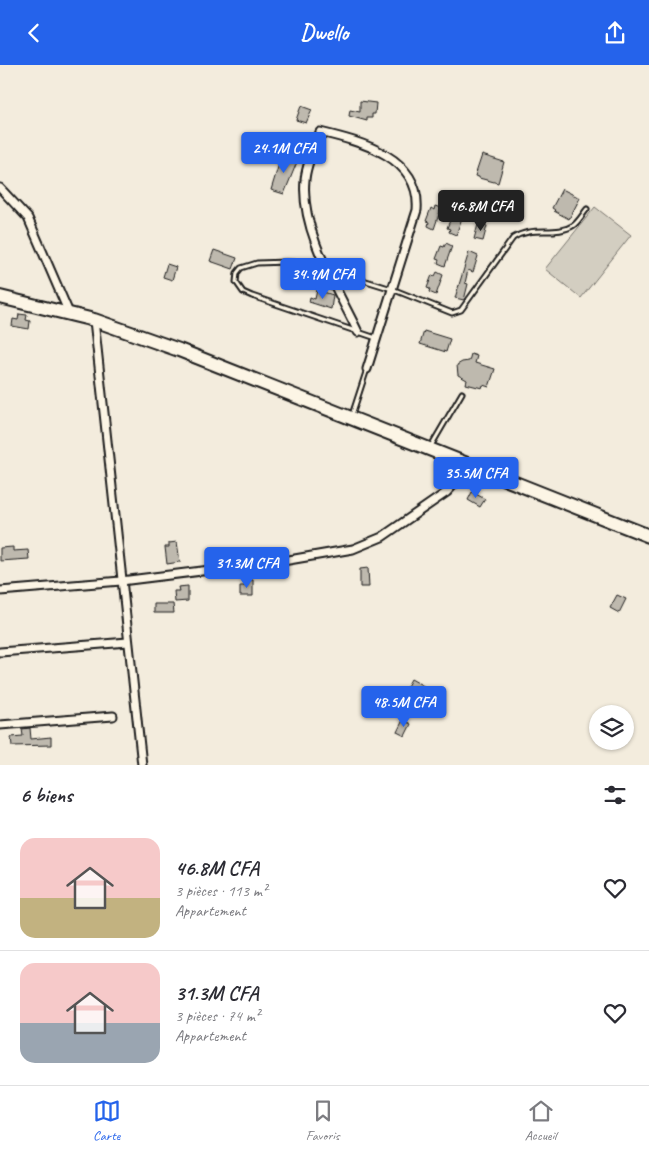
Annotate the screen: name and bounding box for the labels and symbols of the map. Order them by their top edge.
pin: 24.1M CFA [227,131,341,174]
pin: 46.8M CFA [424,189,538,232]
pin: 34.9M CFA [266,257,380,300]
pin: 35.5M CFA [419,457,533,499]
pin: 31.3M CFA [190,547,304,589]
pin: 48.5M CFA [347,685,461,728]

